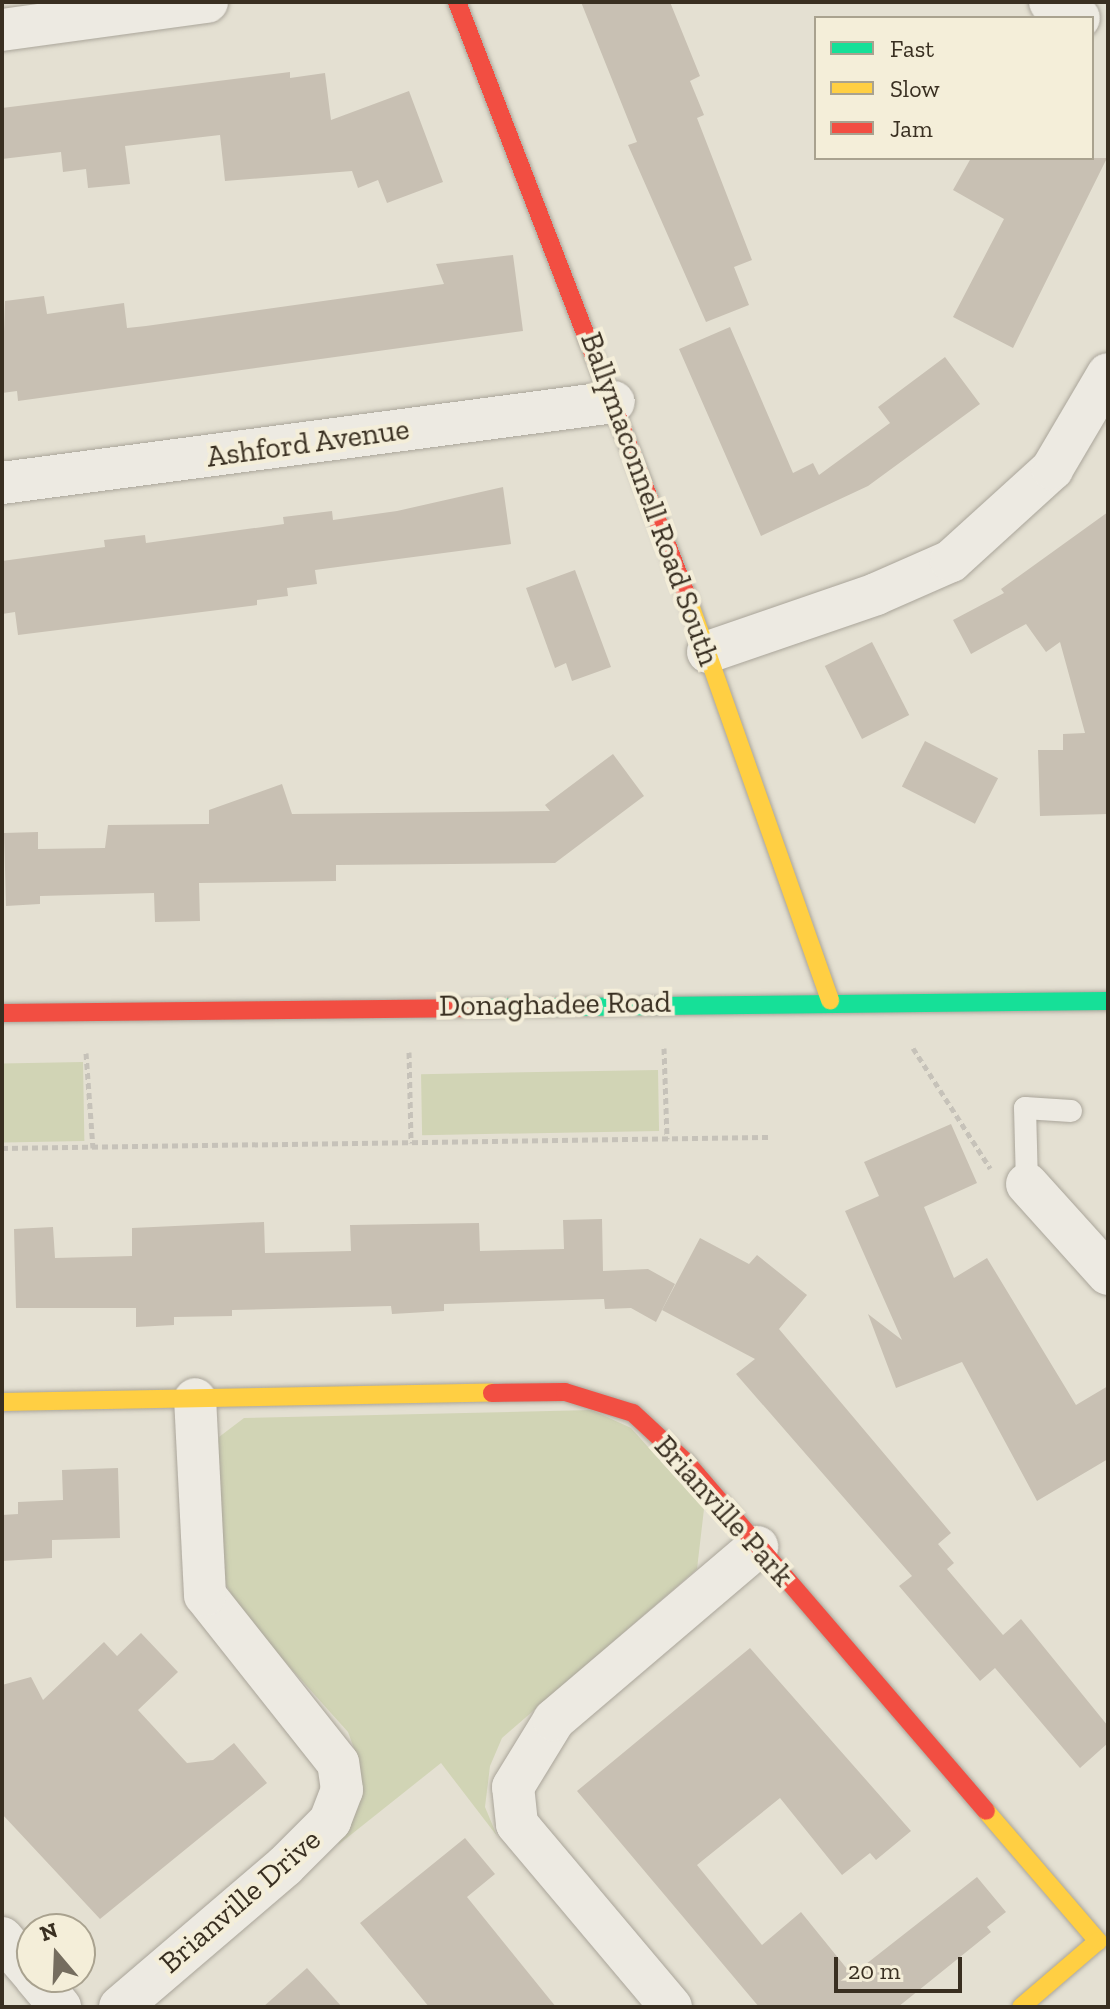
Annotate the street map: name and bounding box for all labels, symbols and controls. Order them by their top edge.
legend [814,16,1094,160]
text: Fast [890,34,934,63]
text: Slow [890,74,940,103]
text: Jam [890,114,933,143]
street label: Ballymaconnell Road South [573,328,727,670]
street label: Ashford Avenue [204,411,412,475]
street label: Donaghadee Road [439,984,671,1024]
street label: Brianville Park [647,1428,801,1594]
street label: Brianville Drive [152,1821,328,1981]
north arrow [16,1913,96,1993]
text: N [36,1916,61,1947]
scale bar [838,1941,966,1991]
text: 20 m [848,1956,900,1985]

